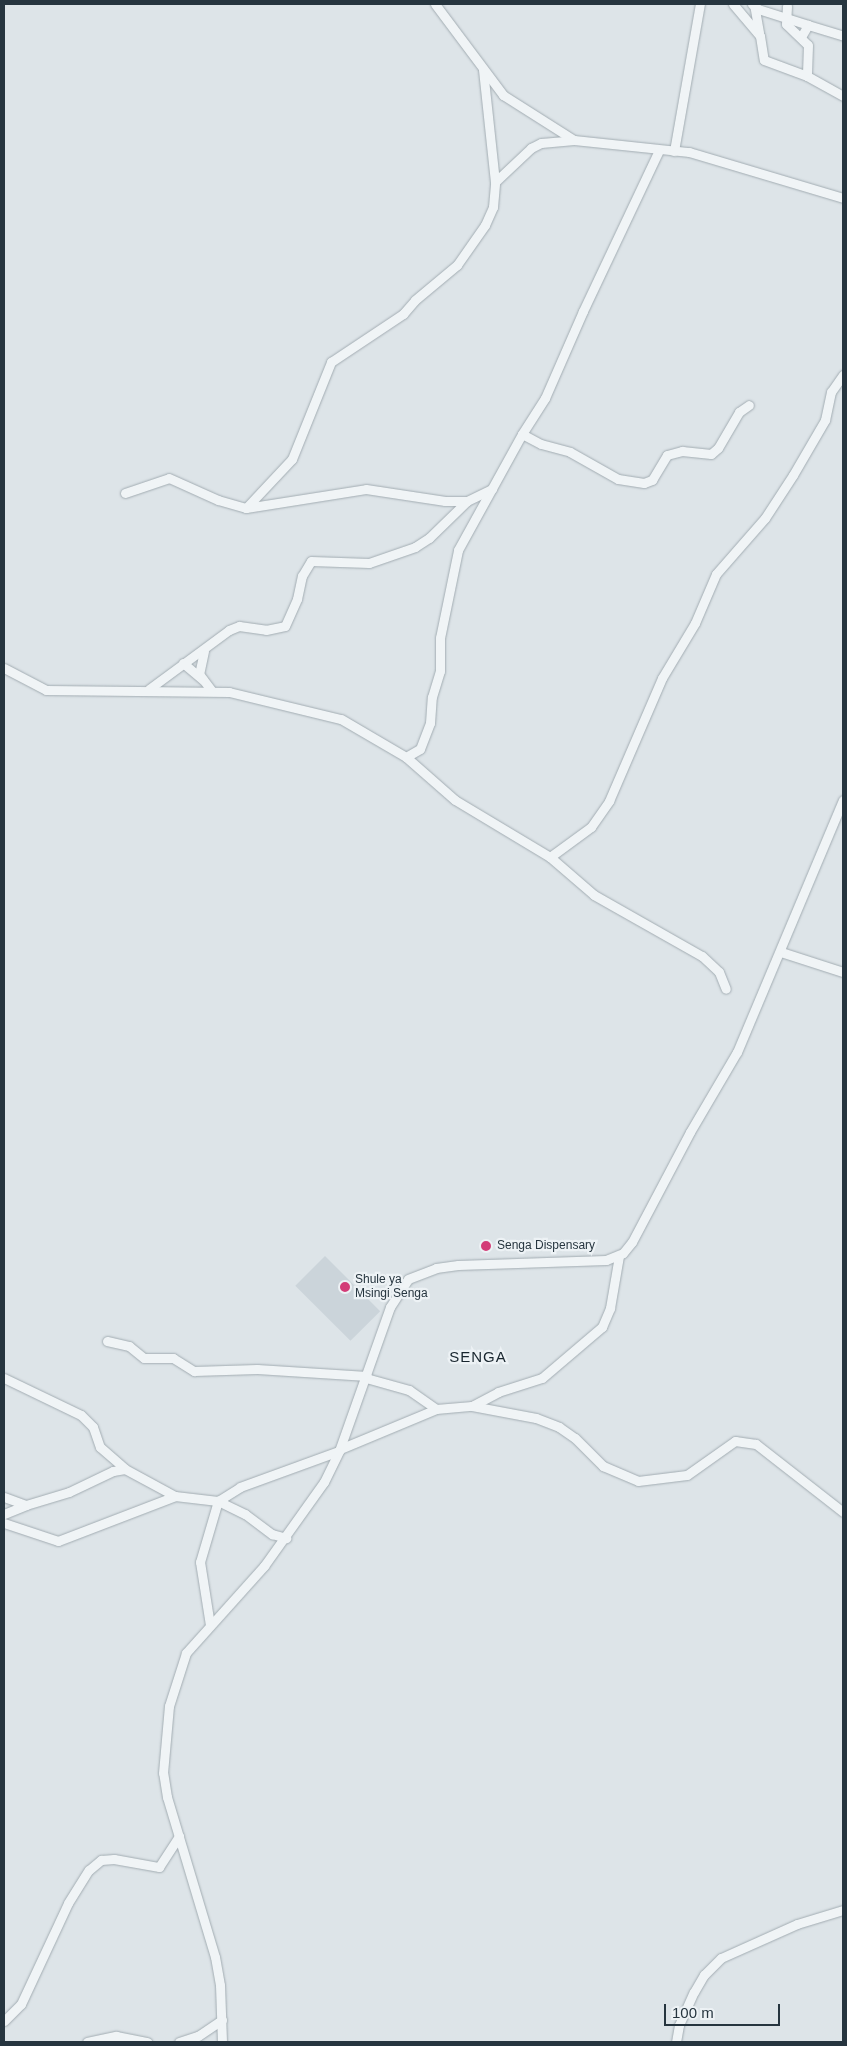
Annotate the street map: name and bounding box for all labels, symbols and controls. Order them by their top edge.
marker: Senga Dispensary [479,1239,493,1253]
place label: Senga Dispensary [497,1239,595,1253]
place label: Shule ya Msingi Senga [355,1273,428,1301]
marker: Shule ya Msingi Senga [339,1281,351,1293]
district label: SENGA [449,1348,507,1366]
scale bar [667,1994,783,2026]
text: 100 m [672,2004,714,2021]

